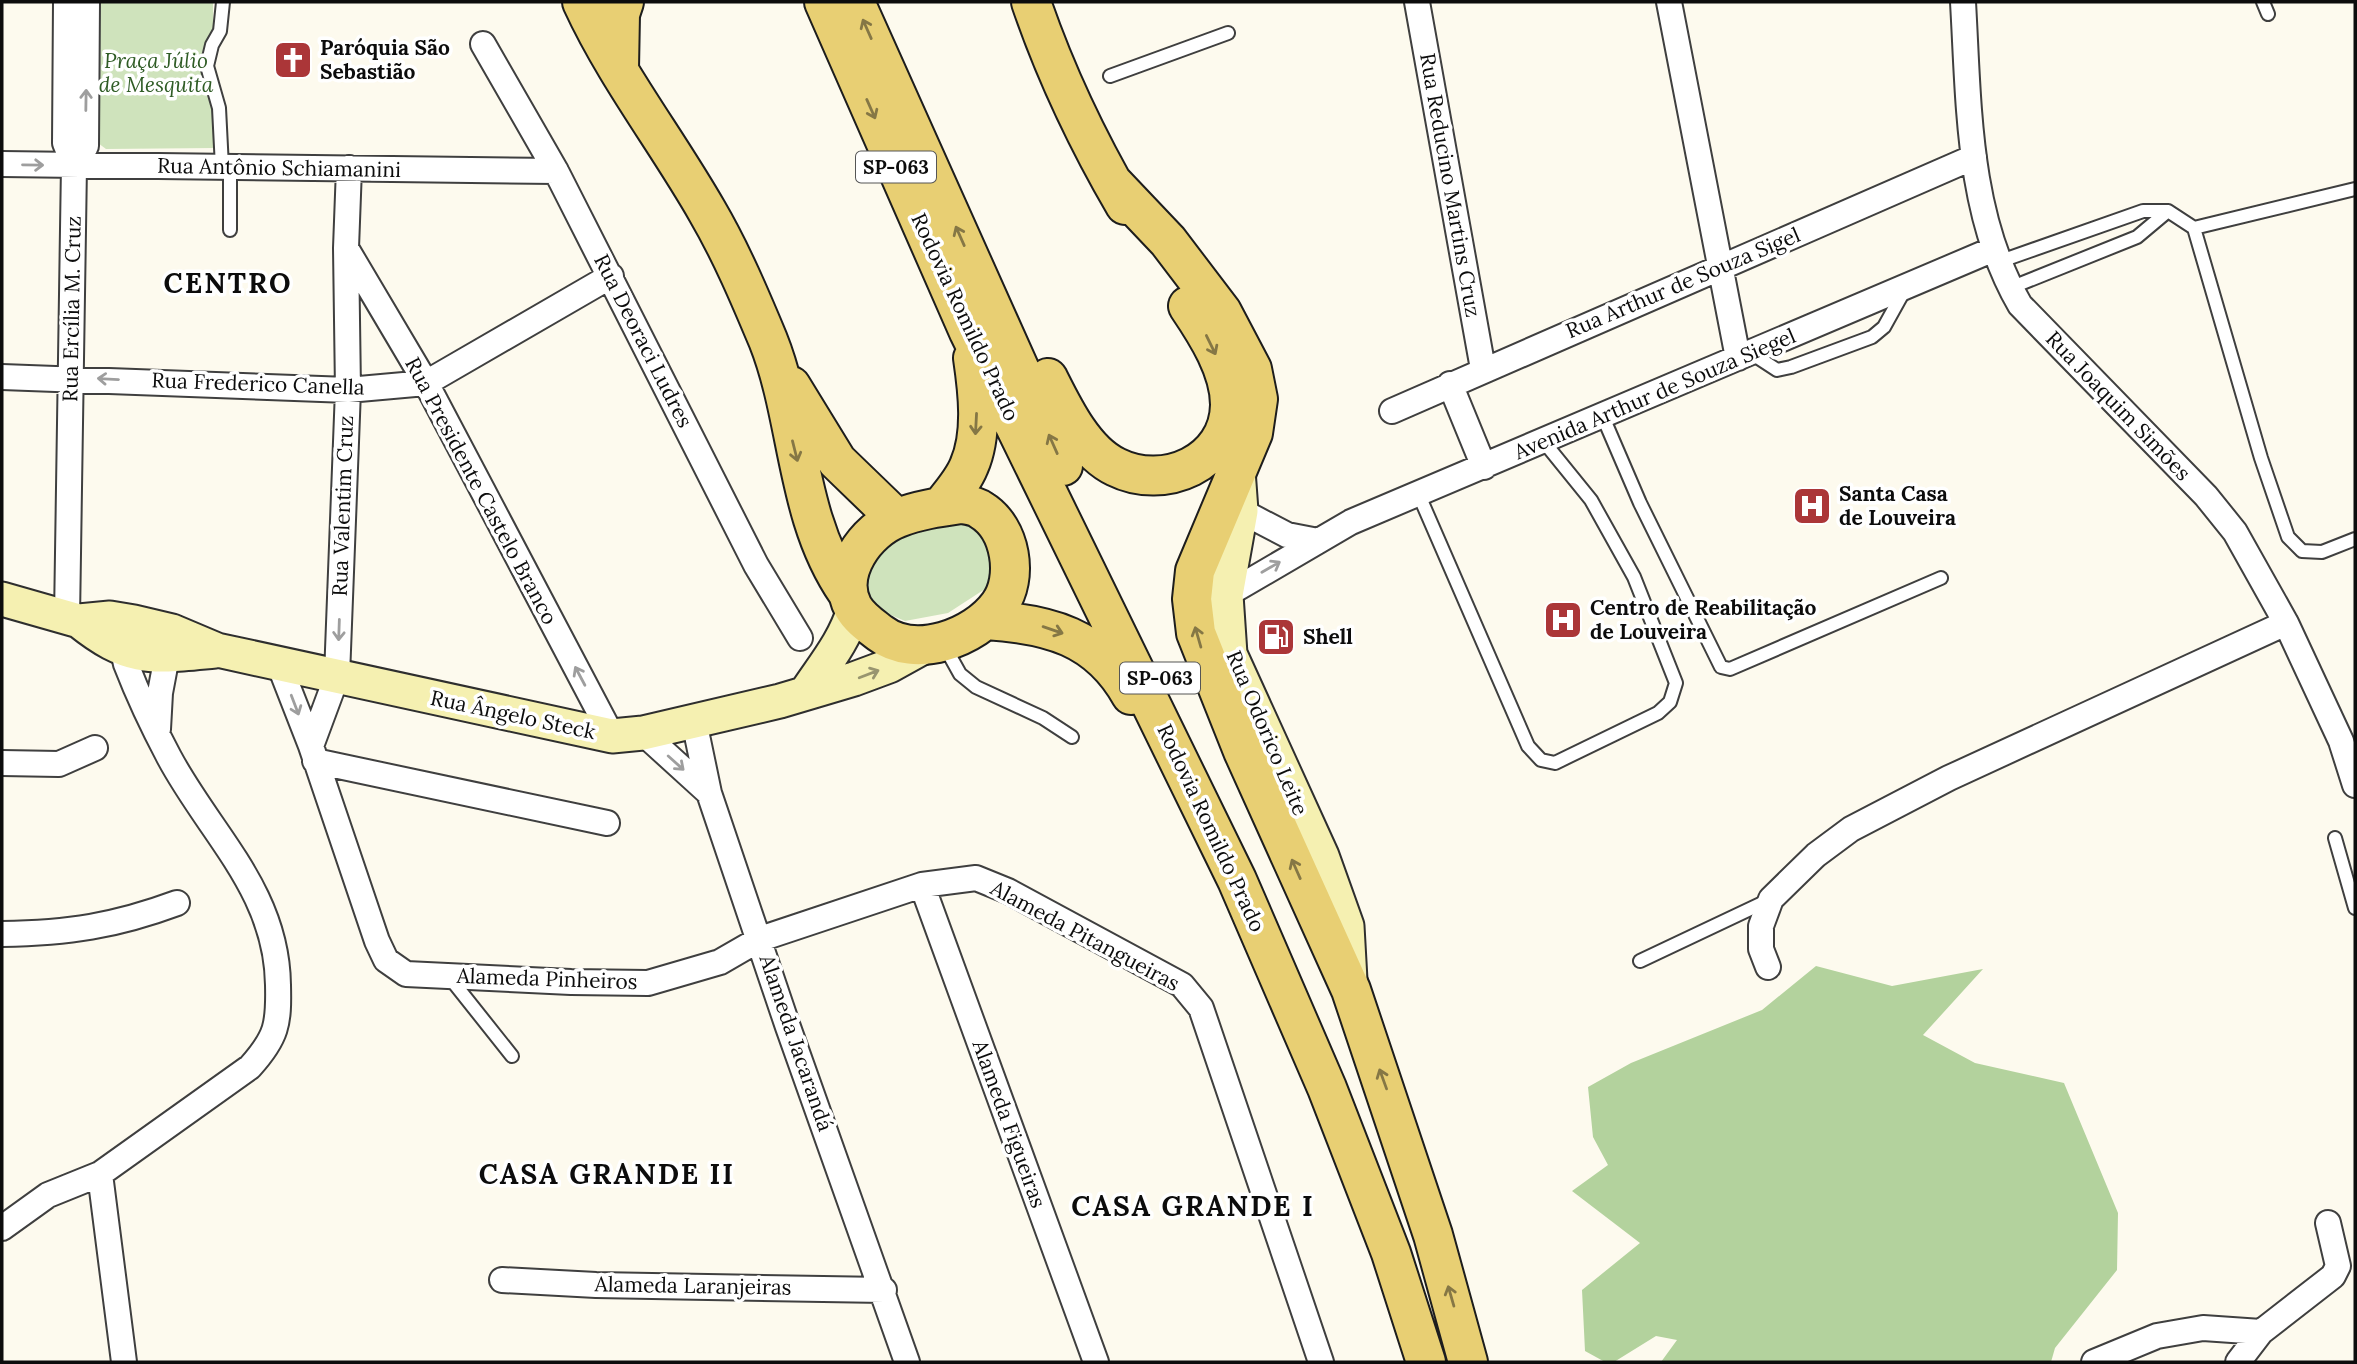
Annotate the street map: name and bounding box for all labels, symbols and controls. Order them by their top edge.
one-way arrow [860,18,873,40]
place label: Paróquia São Sebastião [320,34,450,85]
church icon: Paróquia São Sebastião [272,39,314,81]
park label: Praça Júlio de Mesquita [99,47,214,98]
street label: Rua Reducino Martins Cruz [1414,51,1487,319]
one-way arrow [79,89,93,112]
one-way arrow [865,98,878,119]
street label: Rua Antônio Schiamanini [157,152,401,183]
road number: SP-063 [856,152,936,182]
one-way arrow [22,158,45,172]
street label: Rodovia Romildo Prado [905,209,1026,425]
street label: Rua Ercília M. Cruz [56,216,87,402]
street label: Rua Arthur de Souza Sigel [1562,221,1804,344]
one-way arrow [953,226,966,247]
street label: Rua Deoraci Ludres [588,250,699,432]
district label: CENTRO [163,265,293,301]
street label: Avenida Arthur de Souza Siegel [1509,322,1800,466]
street label: Rua Joaquim Simões [2040,325,2197,486]
one-way arrow [1204,334,1218,355]
street label: Rua Presidente Castelo Branco [399,352,564,629]
street label: Rua Frederico Canella [151,366,365,401]
one-way arrow [97,373,120,386]
one-way arrow [970,412,983,435]
street label: Rua Valentim Cruz [326,415,359,597]
one-way arrow [1046,434,1059,455]
one-way arrow [789,439,802,462]
place label: Santa Casa de Louveira [1839,480,1956,531]
hospital icon: Santa Casa de Louveira [1791,485,1833,527]
one-way arrow [1261,560,1281,574]
place label: Centro de Reabilitação de Louveira [1590,594,1817,645]
hospital icon: Centro de Reabilitação de Louveira [1542,599,1584,641]
fuel station icon: Shell [1255,616,1297,658]
one-way arrow [332,618,345,641]
place label: Shell [1303,623,1353,650]
one-way arrow [1041,625,1063,637]
one-way arrow [1191,626,1204,648]
street label: Rua Odorico Leite [1221,646,1314,819]
road number: SP-063 [1120,663,1200,694]
one-way arrow [573,666,586,687]
one-way arrow [858,666,880,679]
street label: Rua Ângelo Steck [428,684,599,745]
one-way arrow [289,694,302,716]
street label: Rodovia Romildo Prado [1151,720,1272,936]
one-way arrow [667,755,685,771]
one-way arrow [1289,859,1302,880]
street label: Alameda Pitangueiras [985,874,1184,997]
street label: Alameda Jacarandá [753,950,839,1135]
street label: Alameda Pinheiros [455,962,638,995]
street label: Alameda Figueiras [966,1035,1052,1212]
one-way arrow [1375,1069,1388,1091]
district label: CASA GRANDE II [479,1156,735,1192]
district label: CASA GRANDE I [1071,1188,1315,1224]
street label: Alameda Laranjeiras [593,1270,792,1301]
one-way arrow [1443,1285,1456,1307]

